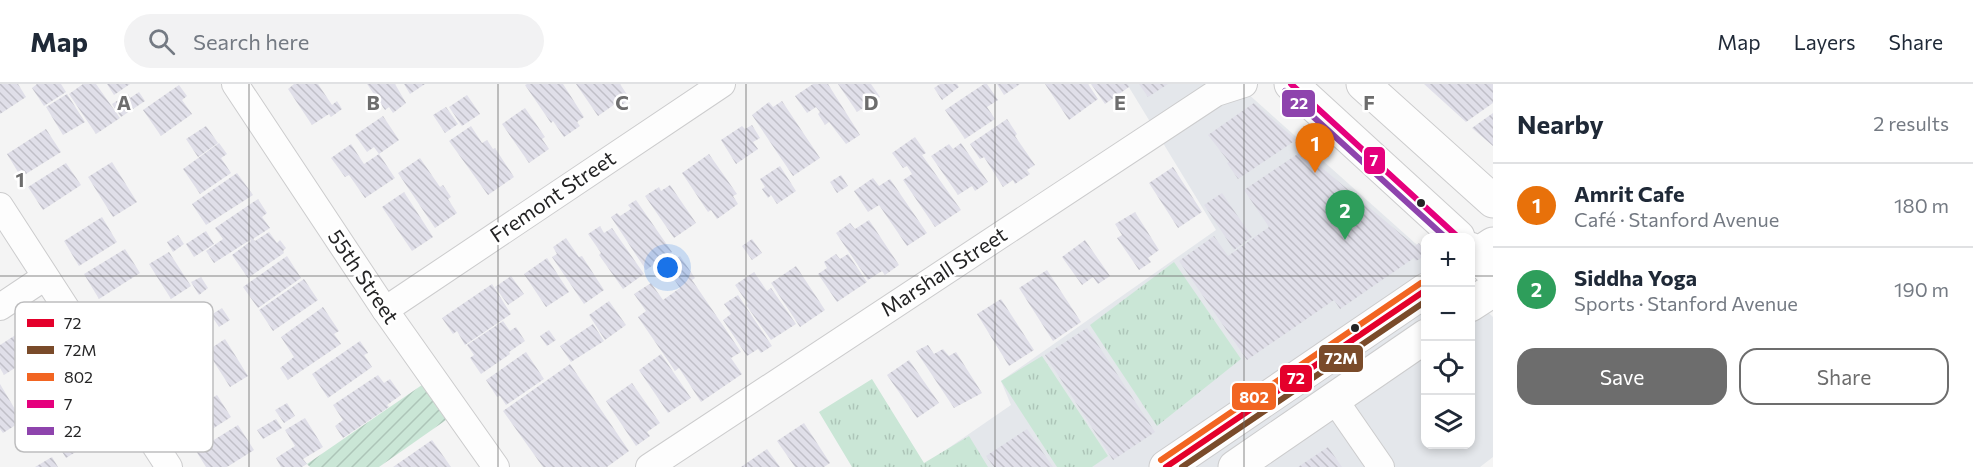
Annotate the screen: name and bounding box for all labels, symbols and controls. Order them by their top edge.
search box [124,14,544,68]
text: Map [30,24,88,58]
icon: search [145,25,178,58]
text: Search here [193,28,309,55]
text: Map [1717,29,1761,54]
text: Layers [1794,29,1856,54]
text: Share [1889,29,1943,54]
line badge: 22 [1281,89,1316,118]
text: A [117,90,131,114]
text: B [366,90,380,114]
text: C [615,90,629,114]
text: D [864,90,878,114]
text: E [1114,90,1126,114]
text: F [1363,90,1375,114]
text: 22 [1290,93,1308,112]
text: Nearby [1517,108,1604,139]
text: 2 results [1873,111,1949,135]
pin: 1 [1296,124,1334,173]
street label: Fremont Street [485,145,620,247]
line badge: 7 [1363,146,1386,175]
text: 7 [1370,150,1379,169]
text: 1 [15,167,25,191]
text: Amrit Cafe [1574,180,1685,207]
pin: 2 [1326,190,1364,240]
text: 1 [1532,193,1541,217]
text: 180 m [1894,193,1949,217]
unlabelled marker [1415,197,1427,209]
text: Café · Stanford Avenue [1574,207,1779,231]
street label: Marshall Street [875,221,1011,321]
street label: 55th Street [324,224,405,328]
map controls [1421,233,1475,449]
button: + [1421,233,1475,287]
your location [653,253,682,282]
text: Siddha Yoga [1574,264,1697,291]
text: 2 [1531,277,1542,301]
text: 190 m [1894,277,1949,301]
button: − [1421,287,1475,341]
text: Sports · Stanford Avenue [1574,291,1798,315]
legend [15,302,213,452]
text: 72 [64,313,81,332]
unlabelled marker [1349,322,1361,334]
text: 72M [64,340,97,359]
button: locate [1421,341,1475,395]
line badge: 72M [1318,344,1364,373]
text: 72M [1324,348,1358,367]
button: Save [1517,348,1727,405]
button: Share [1739,348,1949,405]
line badge: 72 [1279,364,1313,393]
text: 802 [64,367,93,386]
text: 72 [1287,368,1305,387]
line badge: 802 [1231,382,1277,411]
text: 802 [1239,387,1269,406]
text: 7 [64,394,72,413]
button: layers [1421,395,1475,449]
text: 22 [64,421,82,440]

